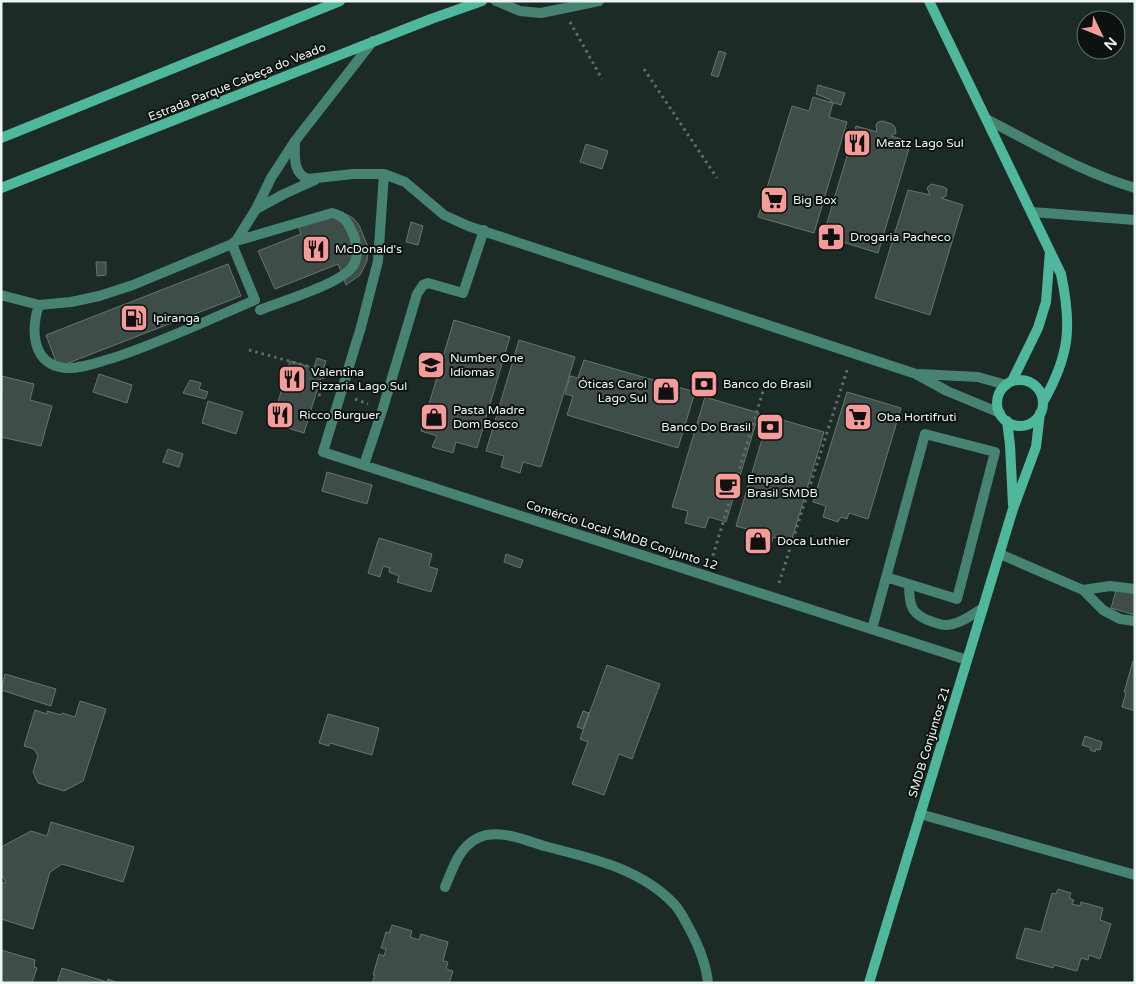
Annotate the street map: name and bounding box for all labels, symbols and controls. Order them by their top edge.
north arrow [1076,10,1126,60]
text: N [1100,34,1120,53]
street label: Estrada Parque Cabeça do Veado [146,40,328,124]
restaurant icon: Meatz Lago Sul [842,128,872,158]
place label: Meatz Lago Sul [876,136,964,150]
supermarket icon: Big Box [759,185,789,215]
place label: Big Box [793,193,837,207]
pharmacy icon: Drogaria Pacheco [816,222,846,252]
place label: Drogaria Pacheco [850,230,951,244]
restaurant icon: McDonald's [301,234,331,264]
place label: McDonald's [335,242,402,256]
fuel station icon: Ipiranga [119,303,149,333]
place label: Ipiranga [153,311,200,325]
school or university icon: Number One Idiomas [416,350,446,380]
place label: Number One Idiomas [450,351,524,379]
restaurant icon: Valentina Pizzaria Lago Sul [277,364,307,394]
place label: Valentina Pizzaria Lago Sul [311,365,407,393]
bank icon: Banco do Brasil [689,369,719,399]
shop icon: Óticas Carol Lago Sul [651,376,681,406]
place label: Óticas Carol Lago Sul [578,377,647,405]
place label: Banco do Brasil [723,377,811,391]
restaurant icon: Ricco Burguer [265,400,295,430]
shop icon: Pasta Madre Dom Bosco [419,402,449,432]
supermarket icon: Oba Hortifruti [843,402,873,432]
place label: Pasta Madre Dom Bosco [453,403,525,431]
place label: Ricco Burguer [299,408,380,422]
place label: Oba Hortifruti [877,410,957,424]
bank icon: Banco Do Brasil [755,412,785,442]
place label: Banco Do Brasil [661,420,751,434]
cafe icon: Empada Brasil SMDB [713,471,743,501]
place label: Empada Brasil SMDB [747,472,818,500]
street label: Comércio Local SMDB Conjunto 12 [524,497,720,573]
shop icon: Doca Luthier [743,526,773,556]
place label: Doca Luthier [777,534,850,548]
street label: SMDB Conjuntos 21 [905,685,953,799]

